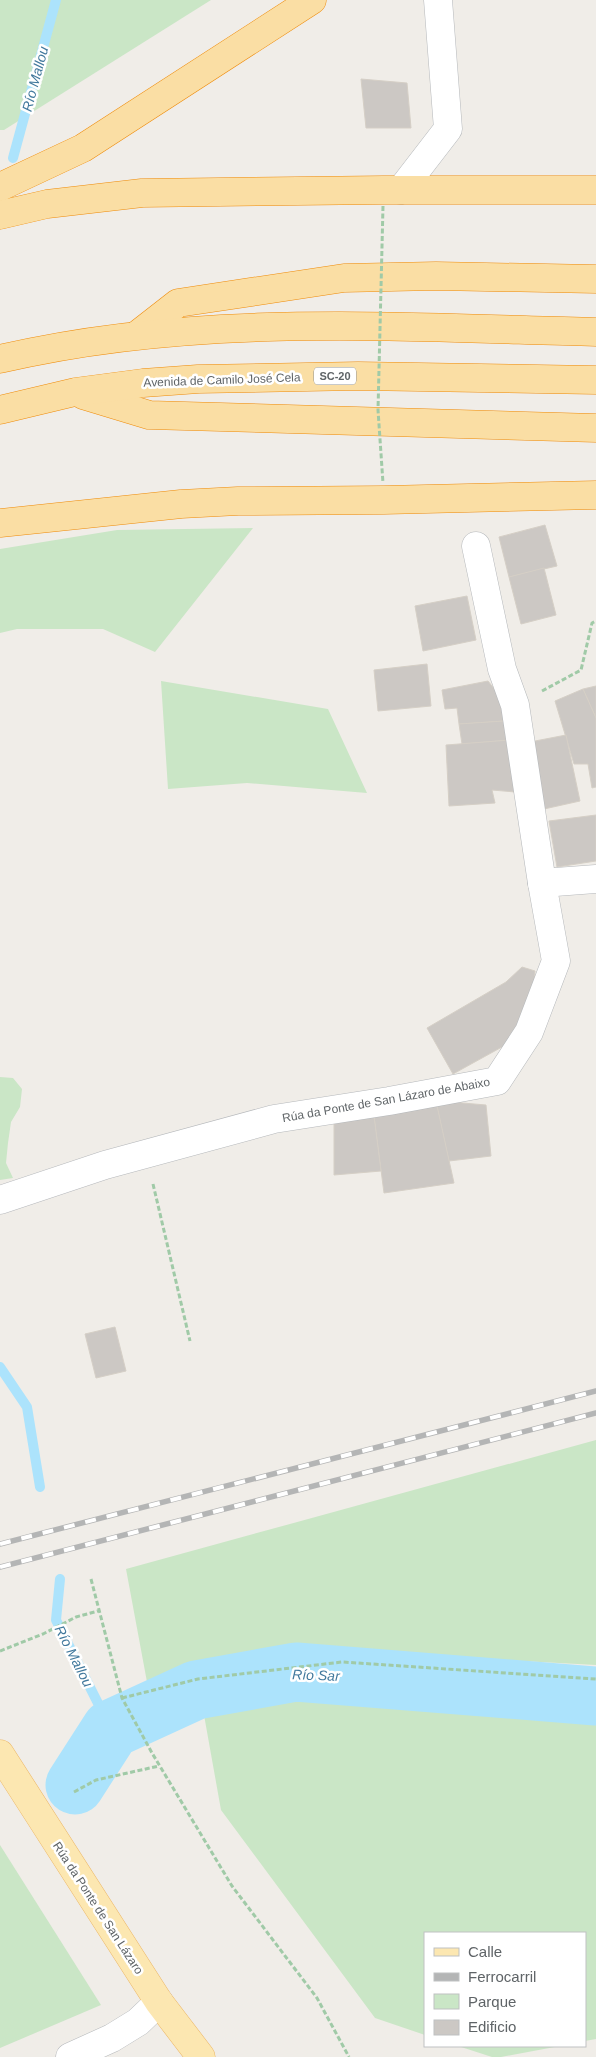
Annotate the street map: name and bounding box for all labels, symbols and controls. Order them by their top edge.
water label: Río Mallou [19,44,51,113]
road number: SC-20 [314,368,356,384]
street label: Avenida de Camilo José Cela [143,370,301,390]
street label: Rúa da Ponte de San Lázaro de Abaixo [281,1075,491,1125]
water label: Río Mallou [52,1623,96,1690]
water label: Río Sar [292,1666,341,1684]
street label: Rúa da Ponte de San Lázaro [50,1839,146,1977]
legend [424,1932,586,2047]
text: Calle [468,1943,502,1960]
text: Ferrocarril [468,1968,536,1985]
text: Parque [468,1993,516,2010]
text: Edificio [468,2018,516,2035]

